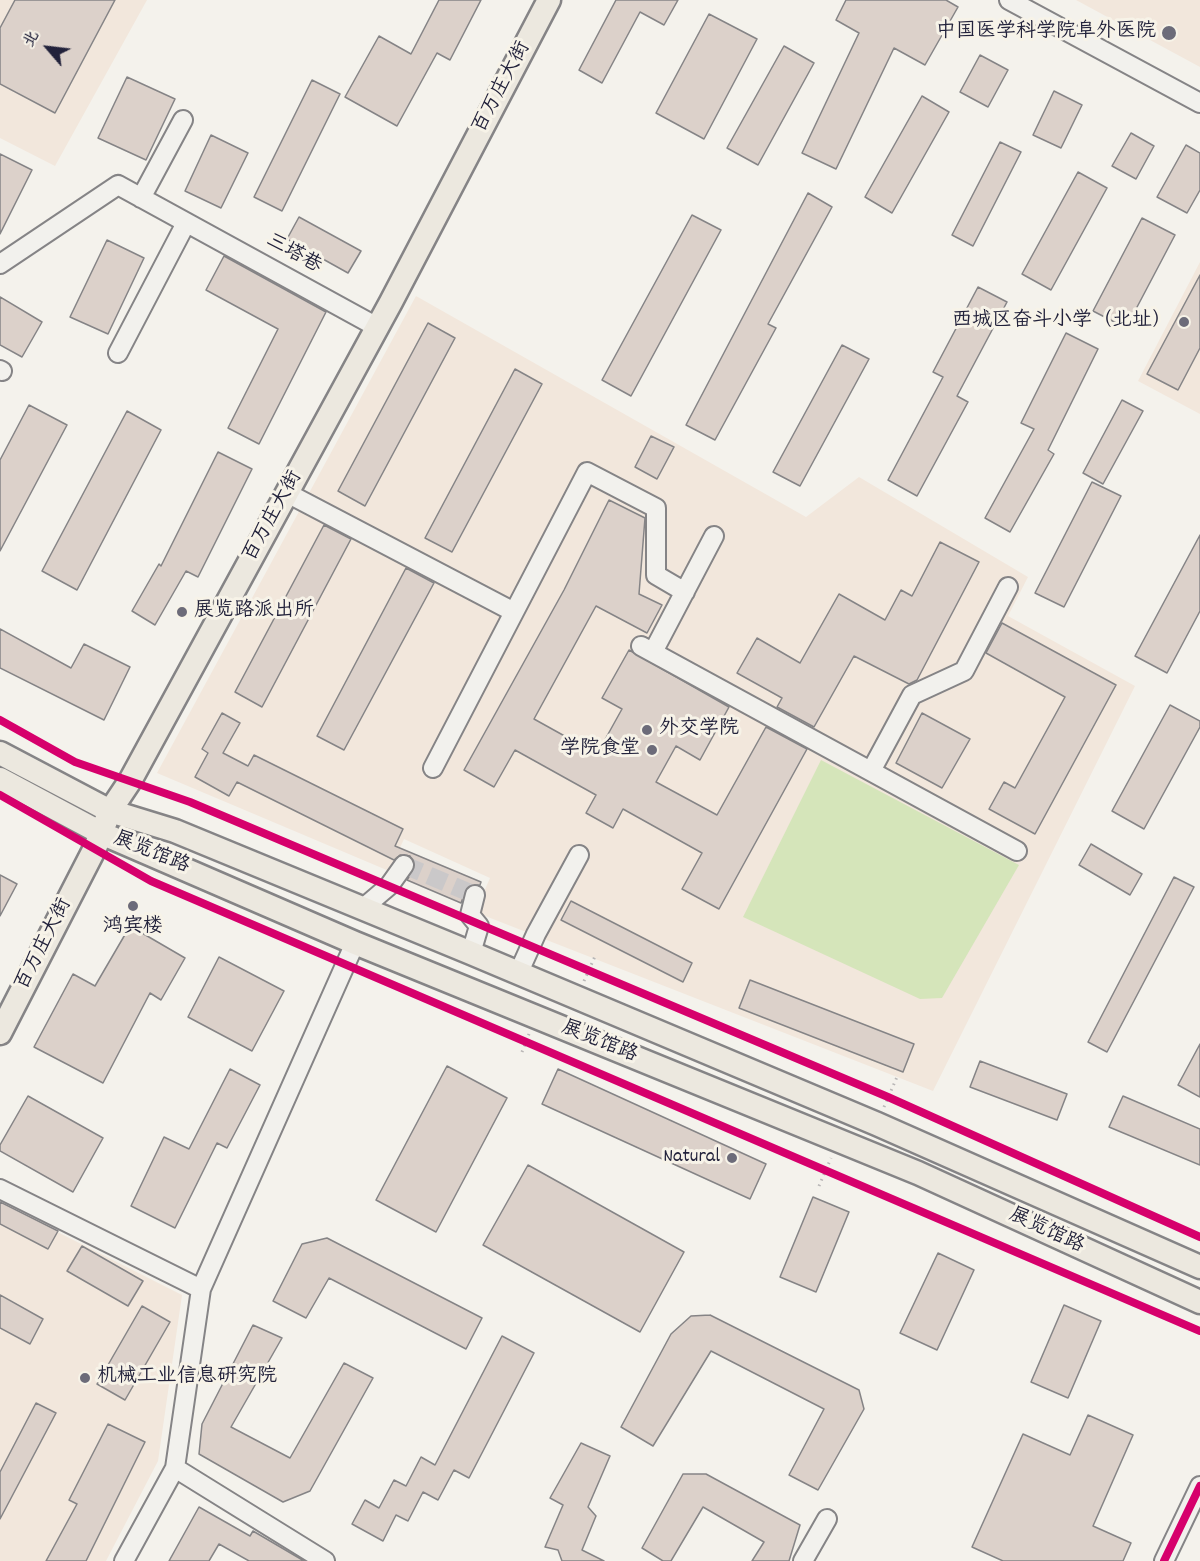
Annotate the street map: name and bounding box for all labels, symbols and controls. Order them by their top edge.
north arrow [18,18,78,78]
place label: 中国医学科学院阜外医院 [936,21,1156,45]
marker: 中国医学科学院阜外医院 [1160,24,1178,42]
text: 北 [18,27,46,52]
street label: 百万庄大街 [469,38,537,138]
street label: 三塔巷 [261,230,325,280]
place label: 西城区奋斗小学（北址） [952,310,1172,334]
marker: 西城区奋斗小学（北址） [1177,315,1191,329]
street label: 百万庄大街 [239,467,309,567]
place label: 展览路派出所 [194,600,314,624]
marker: 展览路派出所 [175,605,189,619]
place label: 外交学院 [659,718,739,742]
marker: 外交学院 [640,723,654,737]
place label: 学院食堂 [560,738,640,762]
marker: 学院食堂 [645,743,659,757]
street label: 展览馆路 [109,828,193,880]
street label: 百万庄大街 [12,895,78,995]
marker: 鸿宾楼 [126,899,140,913]
place label: 鸿宾楼 [103,916,163,940]
street label: 展览馆路 [557,1017,641,1069]
place label: Natural [663,1146,720,1170]
marker: Natural [725,1151,739,1165]
street label: 展览馆路 [1005,1204,1087,1260]
place label: 机械工业信息研究院 [97,1366,277,1390]
marker: 机械工业信息研究院 [78,1371,92,1385]

